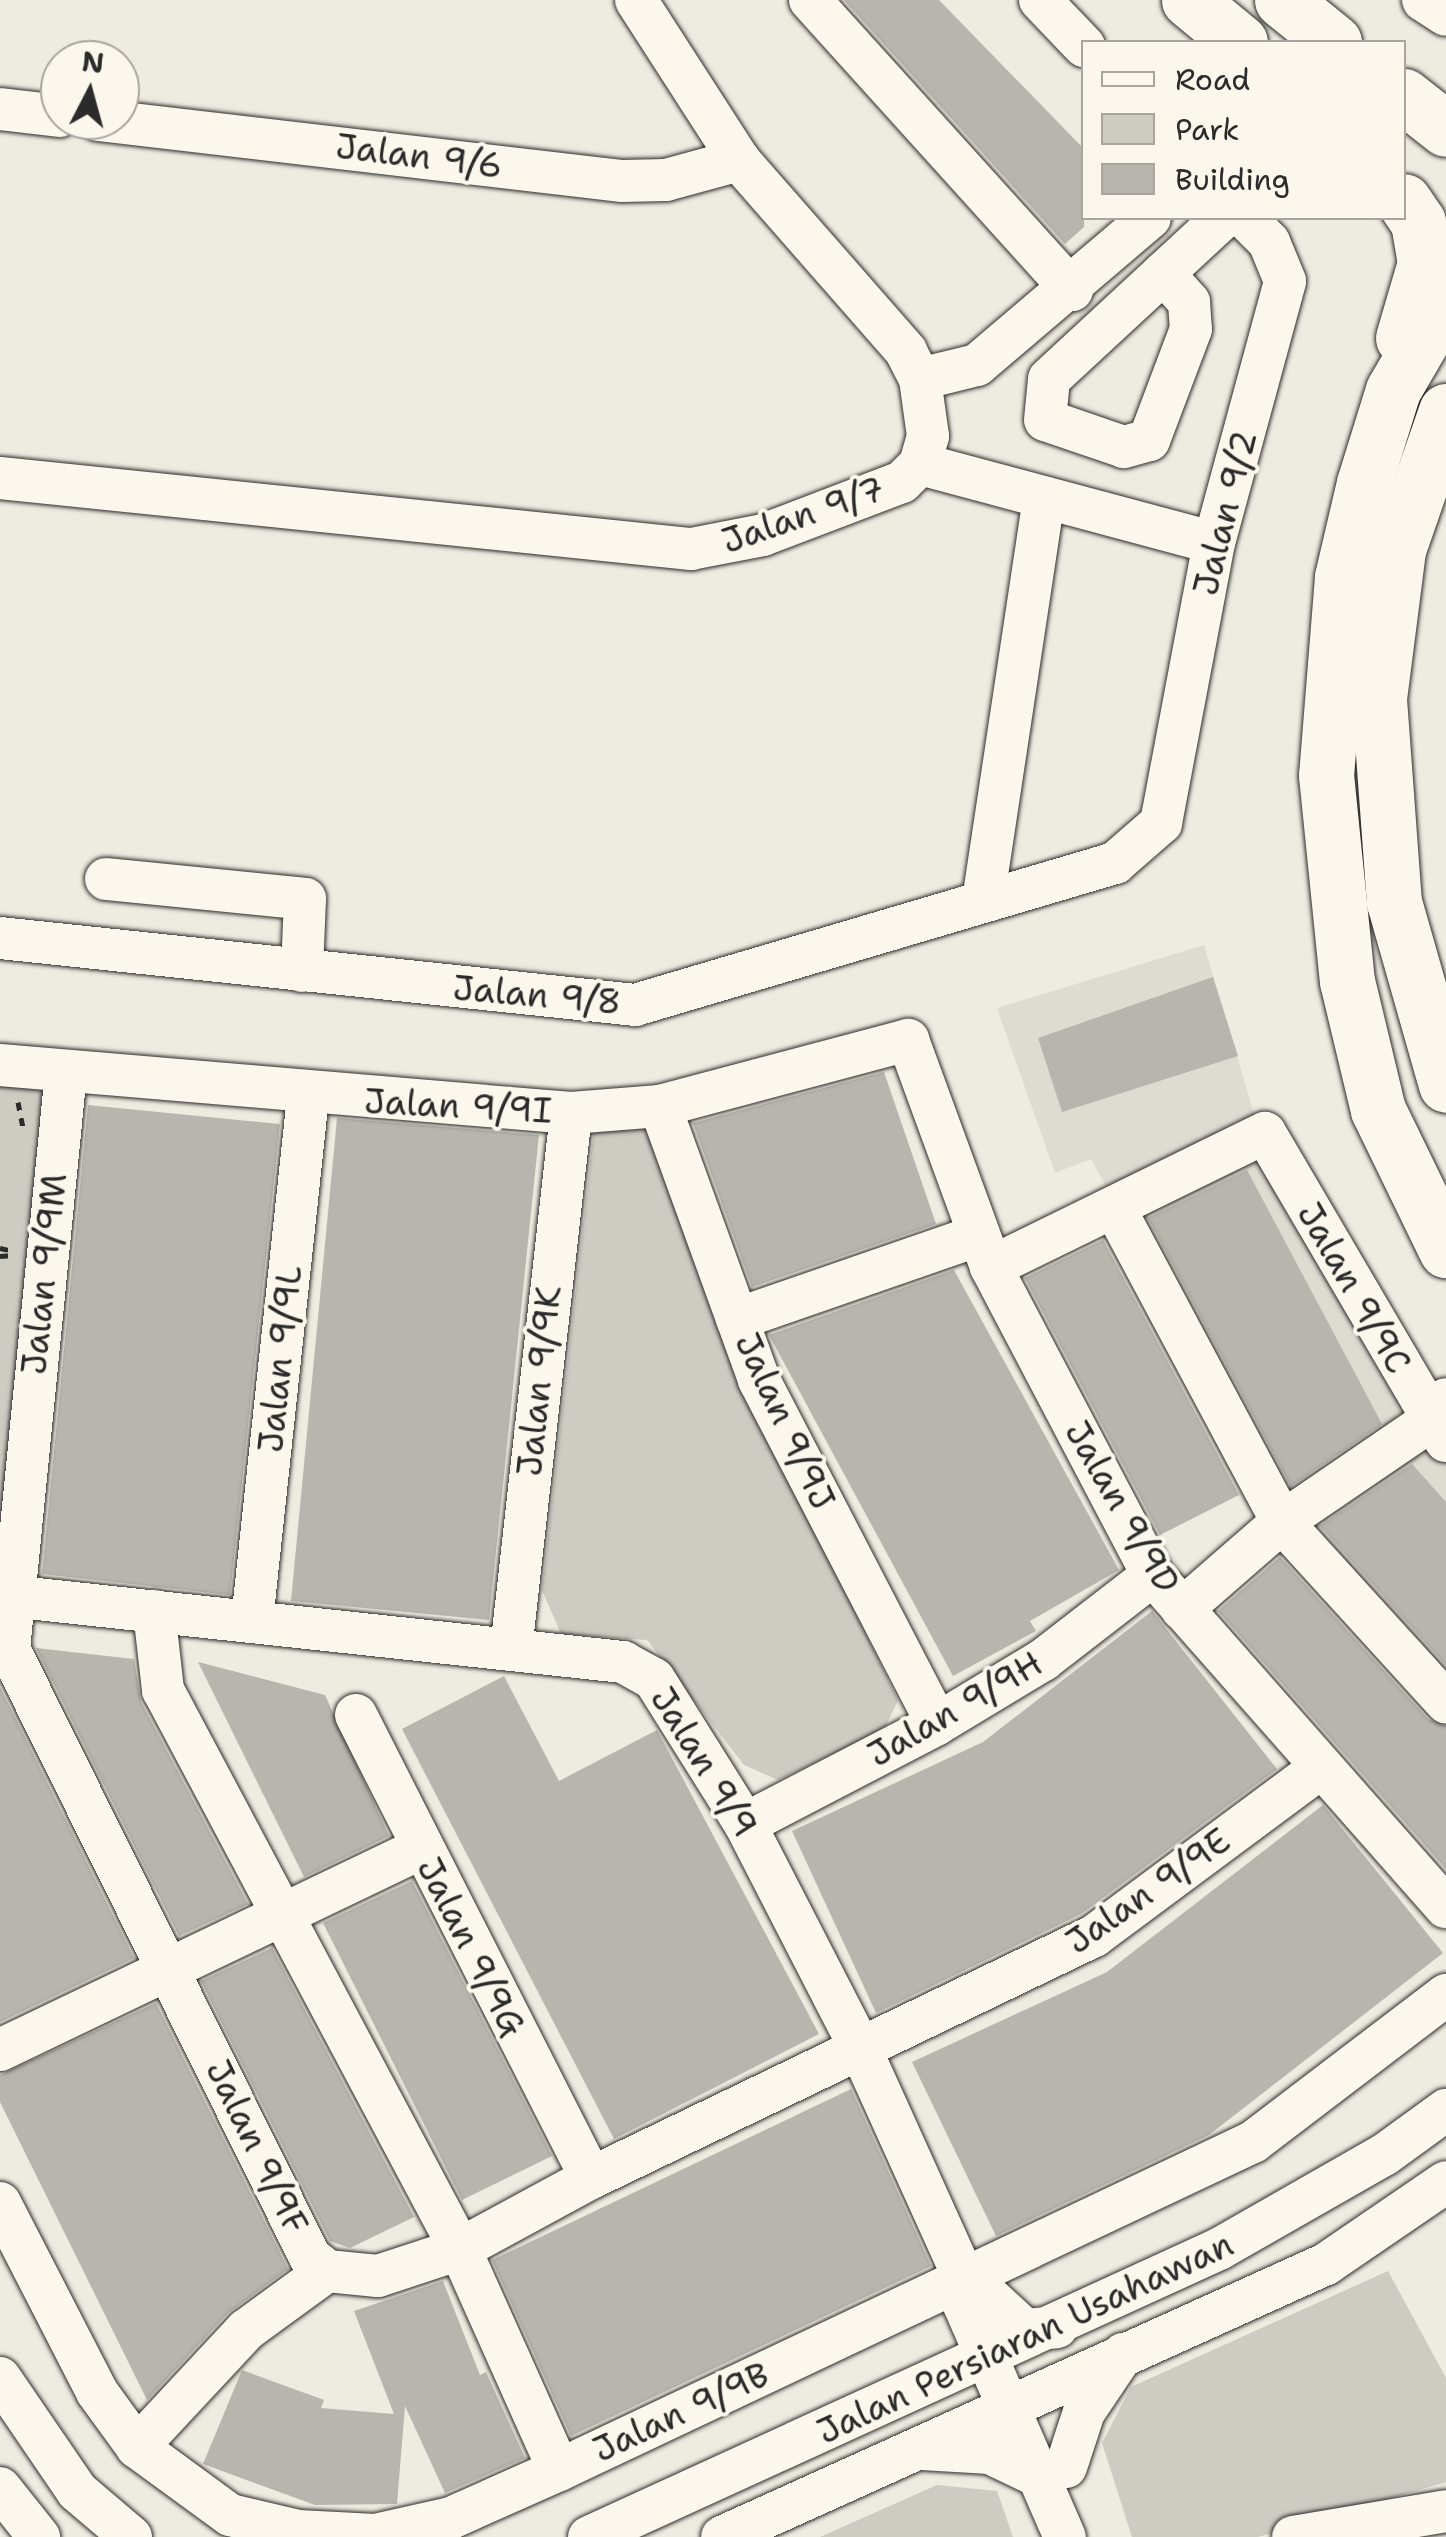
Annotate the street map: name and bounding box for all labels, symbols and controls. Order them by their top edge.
north arrow [40,40,140,140]
legend [1081,40,1406,220]
text: N [80,42,106,82]
text: Road [1175,59,1250,100]
text: Park [1175,109,1239,150]
street label: Jalan 9/6 [333,125,505,187]
text: Building [1175,159,1290,200]
street label: Jalan 9/2 [1184,426,1266,600]
street label: Jalan 9/7 [716,468,890,562]
street label: Jalan 9/8 [451,967,623,1023]
street label: Jalan 9/9I [363,1080,553,1132]
street label: Jalan 9/9M [13,1171,75,1377]
street label: Jalan 9/9C [1288,1195,1420,1381]
street label: Jalan 9/9L [249,1263,311,1455]
street label: Jalan 9/9K [508,1284,570,1478]
street label: Jalan 9/9J [726,1326,844,1516]
street label: Jalan 9/9D [1056,1413,1188,1601]
street label: Jalan 9/9H [860,1642,1050,1776]
street label: Jalan 9/9 [641,1679,767,1845]
street label: Jalan 9/9E [1058,1819,1238,1963]
street label: Jalan 9/9G [408,1850,534,2044]
street label: Jalan 9/9F [197,2053,317,2241]
street label: Jalan Persiaran Usahawan [810,2223,1240,2453]
street label: Jalan 9/9B [586,2353,776,2471]

